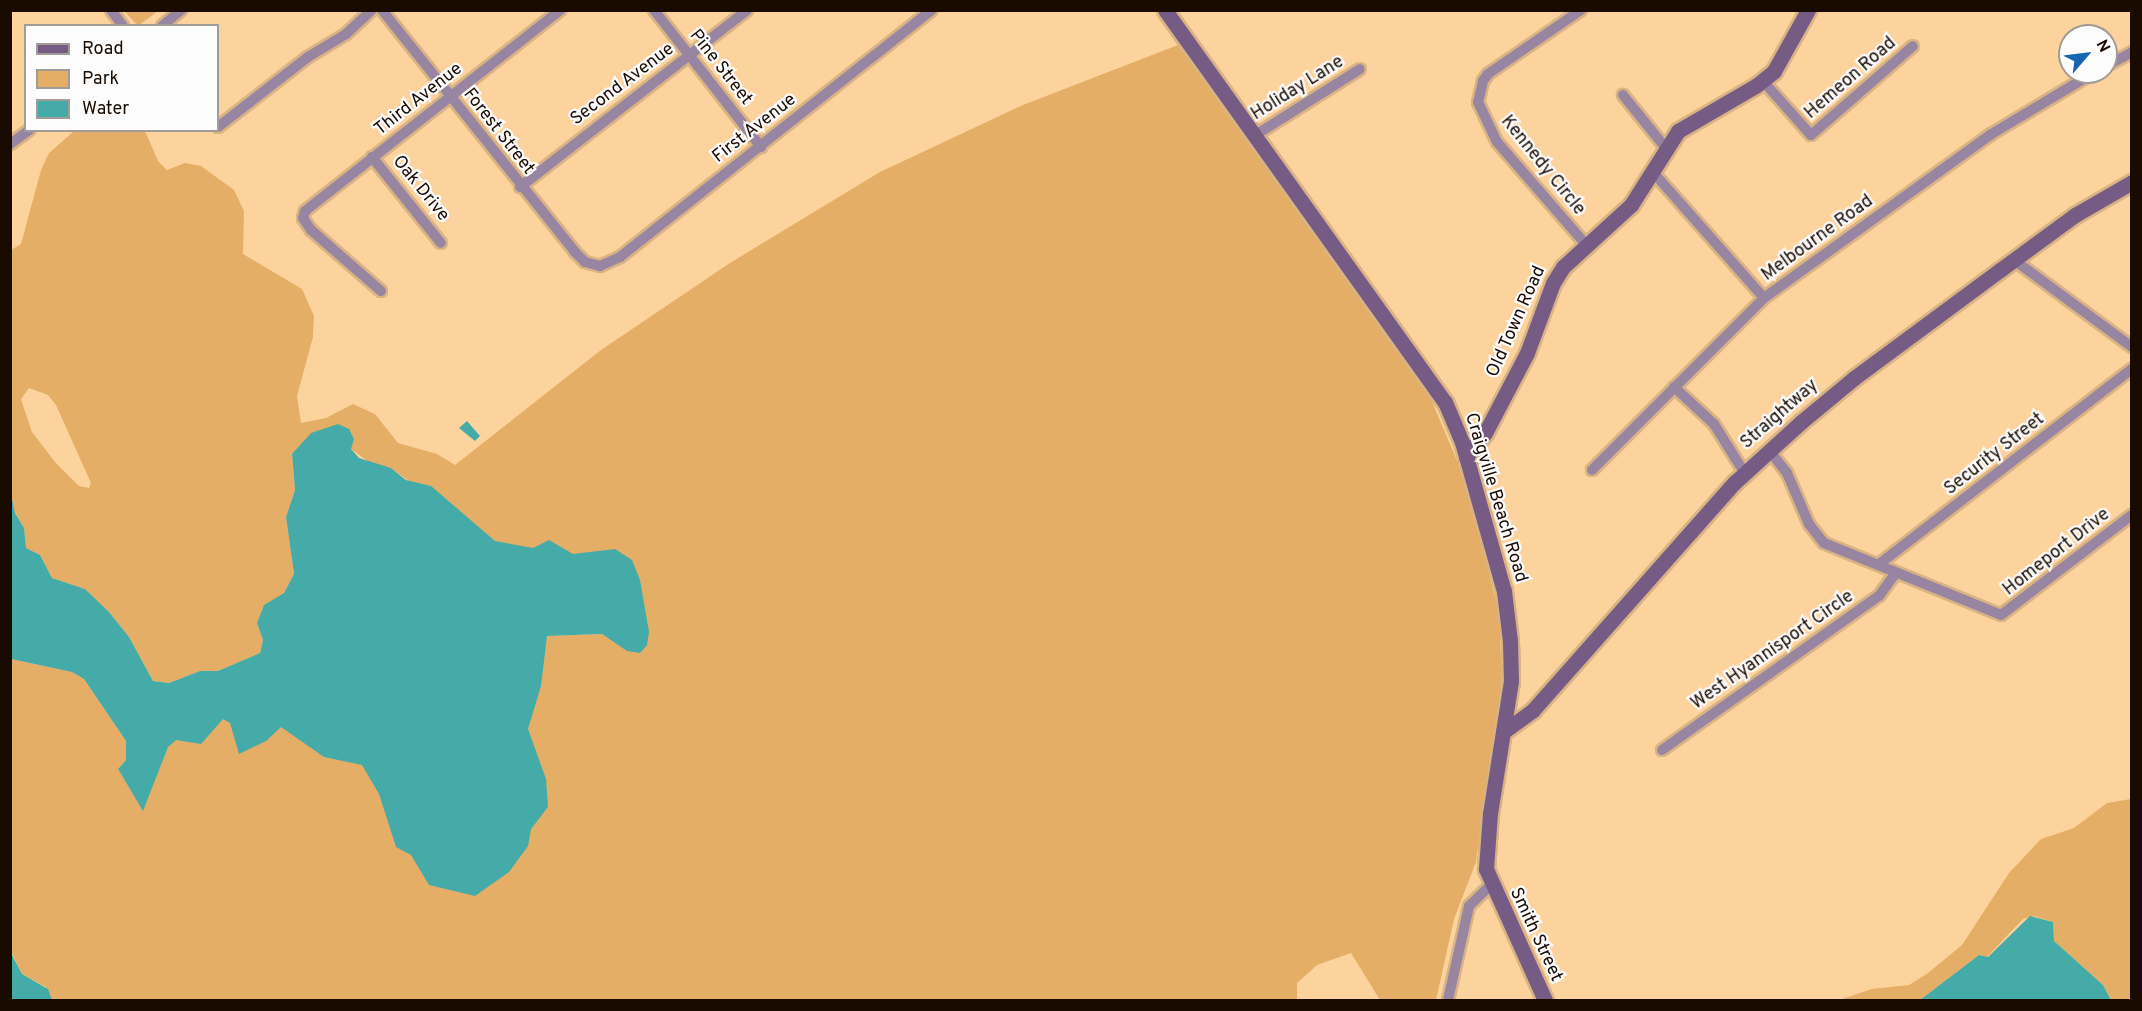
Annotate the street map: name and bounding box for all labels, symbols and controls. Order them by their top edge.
legend [24,24,219,132]
north arrow [2058,24,2118,84]
street label: Pine Street [684,26,756,110]
street label: Hemeon Road [1801,33,1901,125]
text: N [2091,37,2114,56]
text: Road [82,38,124,61]
street label: Second Avenue [567,39,679,131]
street label: Holiday Lane [1248,52,1348,126]
street label: Third Avenue [370,59,468,141]
text: Park [82,68,119,91]
street label: Forest Street [458,85,538,179]
street label: First Avenue [709,89,801,169]
text: Water [82,98,129,121]
street label: Kennedy Circle [1495,112,1589,220]
street label: Oak Drive [387,152,453,226]
street label: Melbourne Road [1758,191,1878,287]
street label: Old Town Road [1483,263,1551,381]
street label: Straightway [1737,376,1823,454]
street label: Security Street [1941,409,2049,501]
street label: Craigville Beach Road [1459,411,1531,585]
street label: Homeport Drive [1999,505,2115,601]
street label: West Hyannisport Circle [1688,587,1858,715]
street label: Smith Street [1504,885,1566,985]

